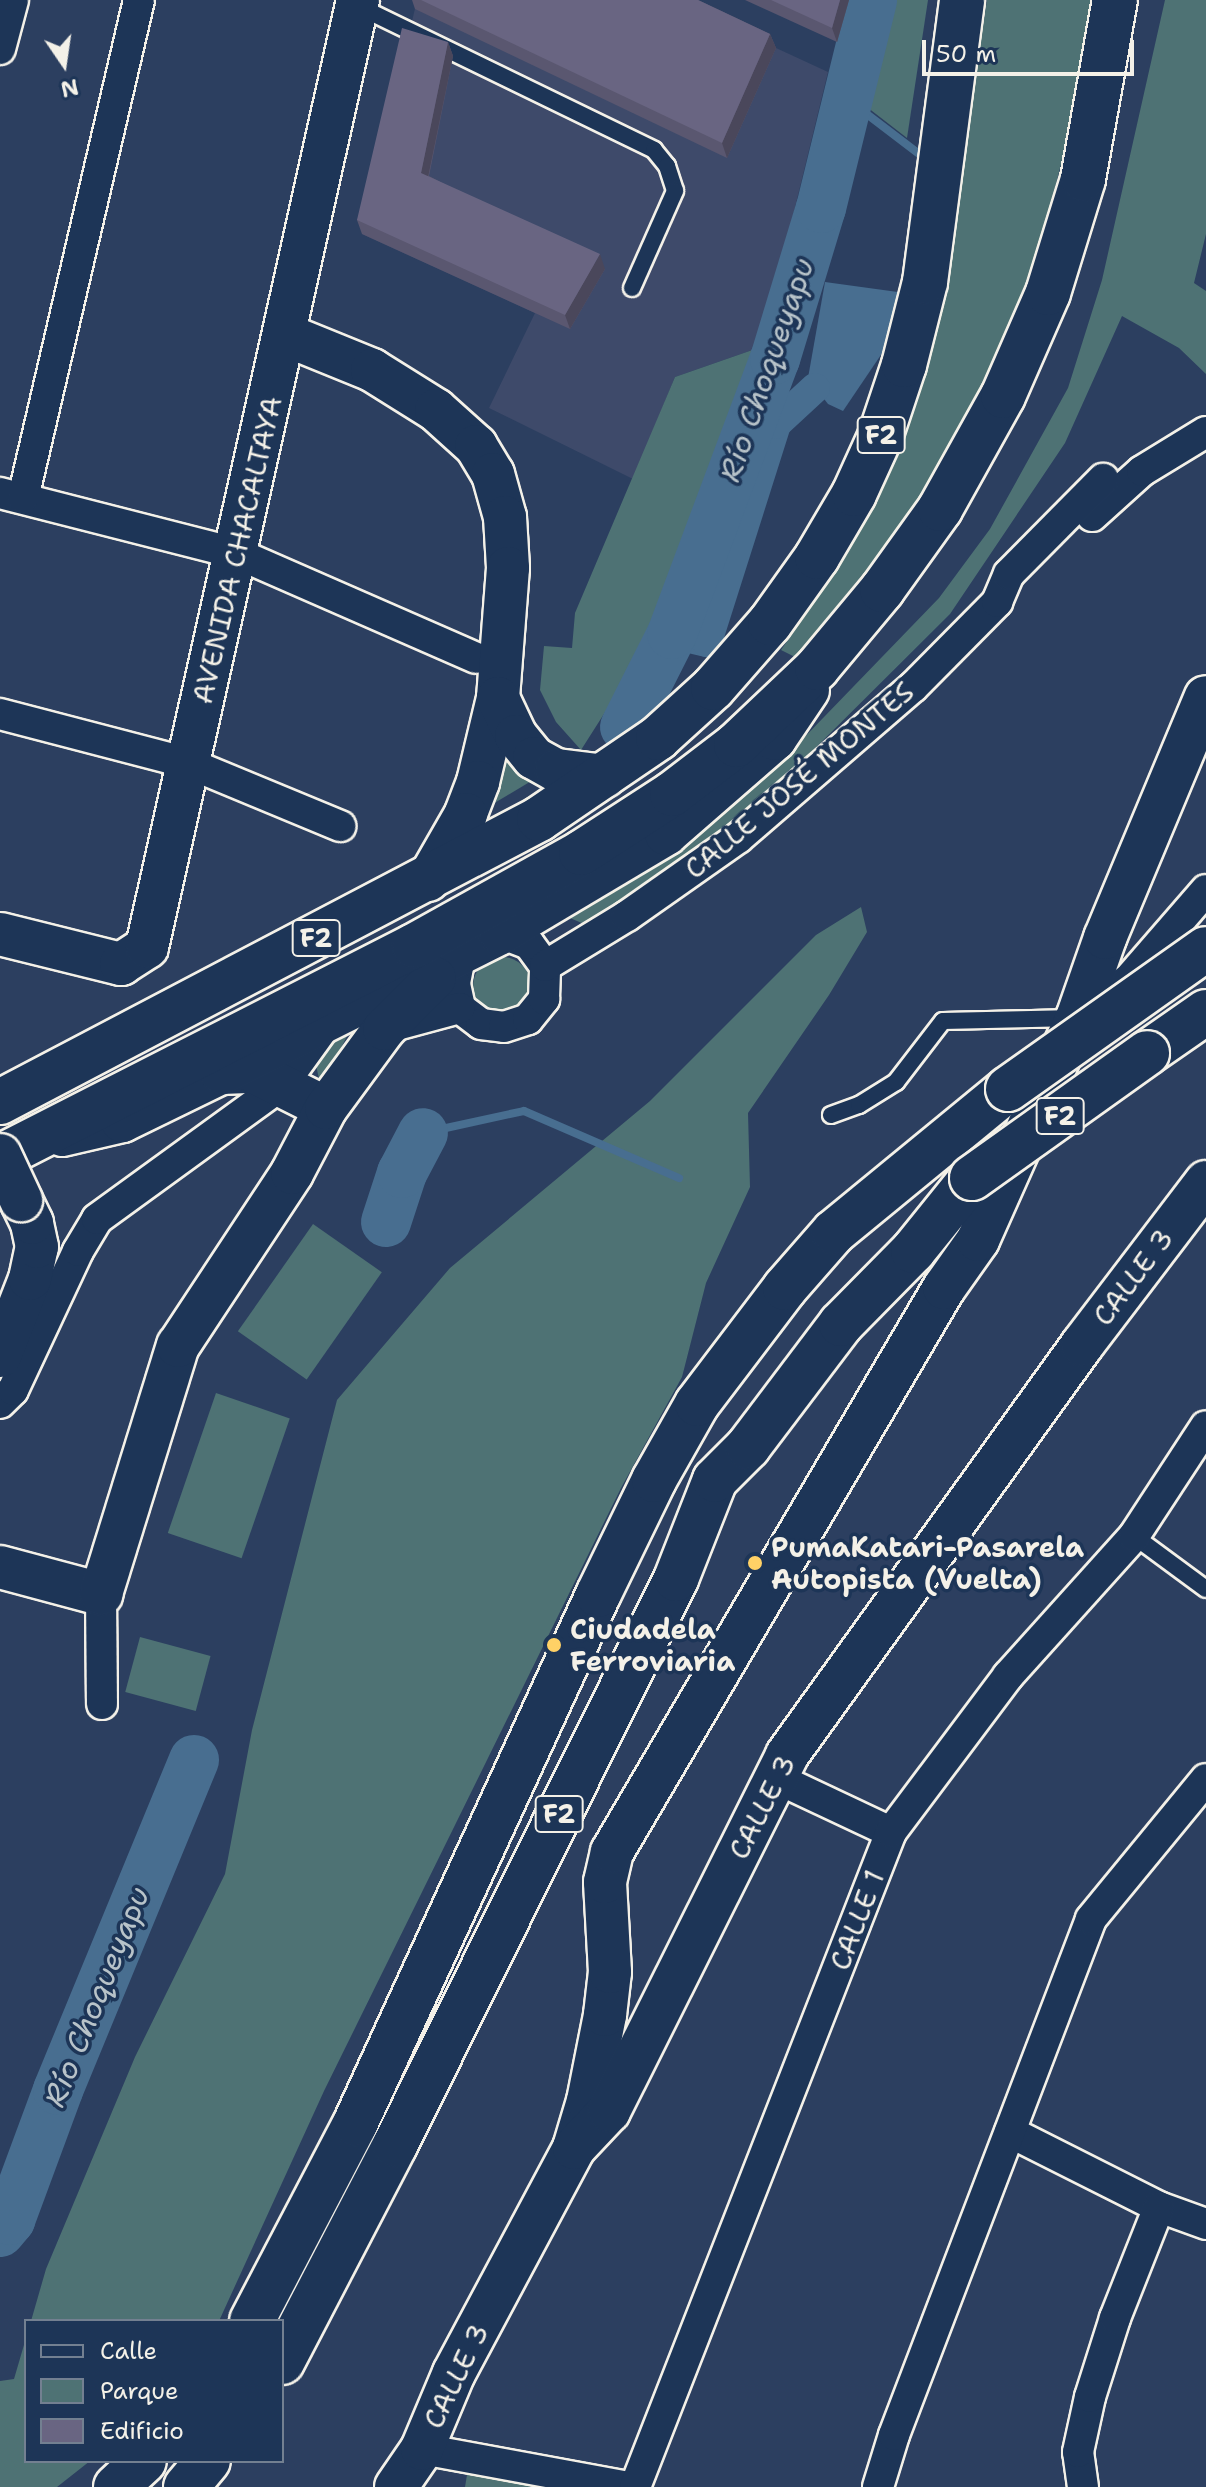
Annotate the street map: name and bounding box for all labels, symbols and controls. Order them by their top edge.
north arrow [24,24,104,104]
scale bar [926,24,1138,74]
text: 50 m [936,38,996,70]
text: N [58,72,81,104]
water label: Río Choqueyapu [712,254,822,486]
street label: AVENIDA CHACALTAYA [185,393,289,707]
road number: F2 [855,413,907,457]
street label: CALLE JOSÉ MONTES [678,674,920,886]
road number: F2 [290,916,342,960]
road number: F2 [1034,1094,1086,1138]
street label: CALLE 3 [1086,1222,1180,1332]
place label: PumaKatari-Pasarela Autopista (Vuelta) [771,1530,1084,1596]
marker: PumaKatari-Pasarela Autopista (Vuelta) [746,1554,764,1572]
place label: Ciudadela Ferroviaria [570,1612,735,1678]
marker: Ciudadela Ferroviaria [545,1636,563,1654]
street label: CALLE 3 [722,1749,802,1865]
road number: F2 [533,1792,585,1836]
street label: CALLE 1 [823,1865,891,1975]
water label: Río Choqueyapu [36,1882,158,2112]
street label: CALLE 3 [416,2318,496,2434]
legend [24,2319,284,2463]
text: Calle [100,2335,157,2367]
text: Parque [100,2375,179,2407]
text: Edificio [100,2415,184,2447]

